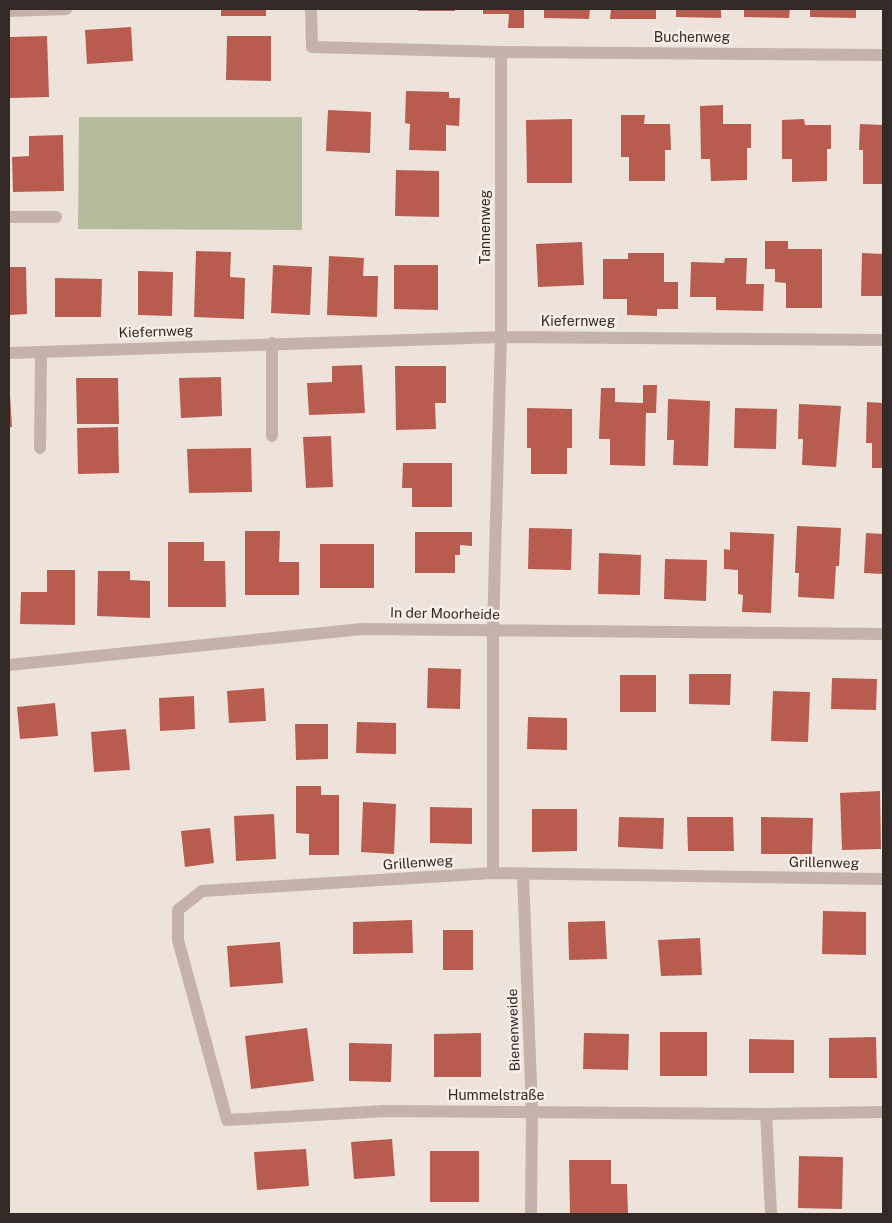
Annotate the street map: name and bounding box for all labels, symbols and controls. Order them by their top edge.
street label: Buchenweg [654,30,730,46]
street label: Tannenweg [478,190,494,264]
street label: Kiefernweg [541,314,615,330]
street label: Kiefernweg [118,322,194,342]
street label: In der Moorheide [390,605,500,623]
street label: Grillenweg [382,852,454,874]
street label: Grillenweg [789,854,859,872]
street label: Bienenweide [504,988,524,1072]
street label: Hummelstraße [448,1088,544,1104]

